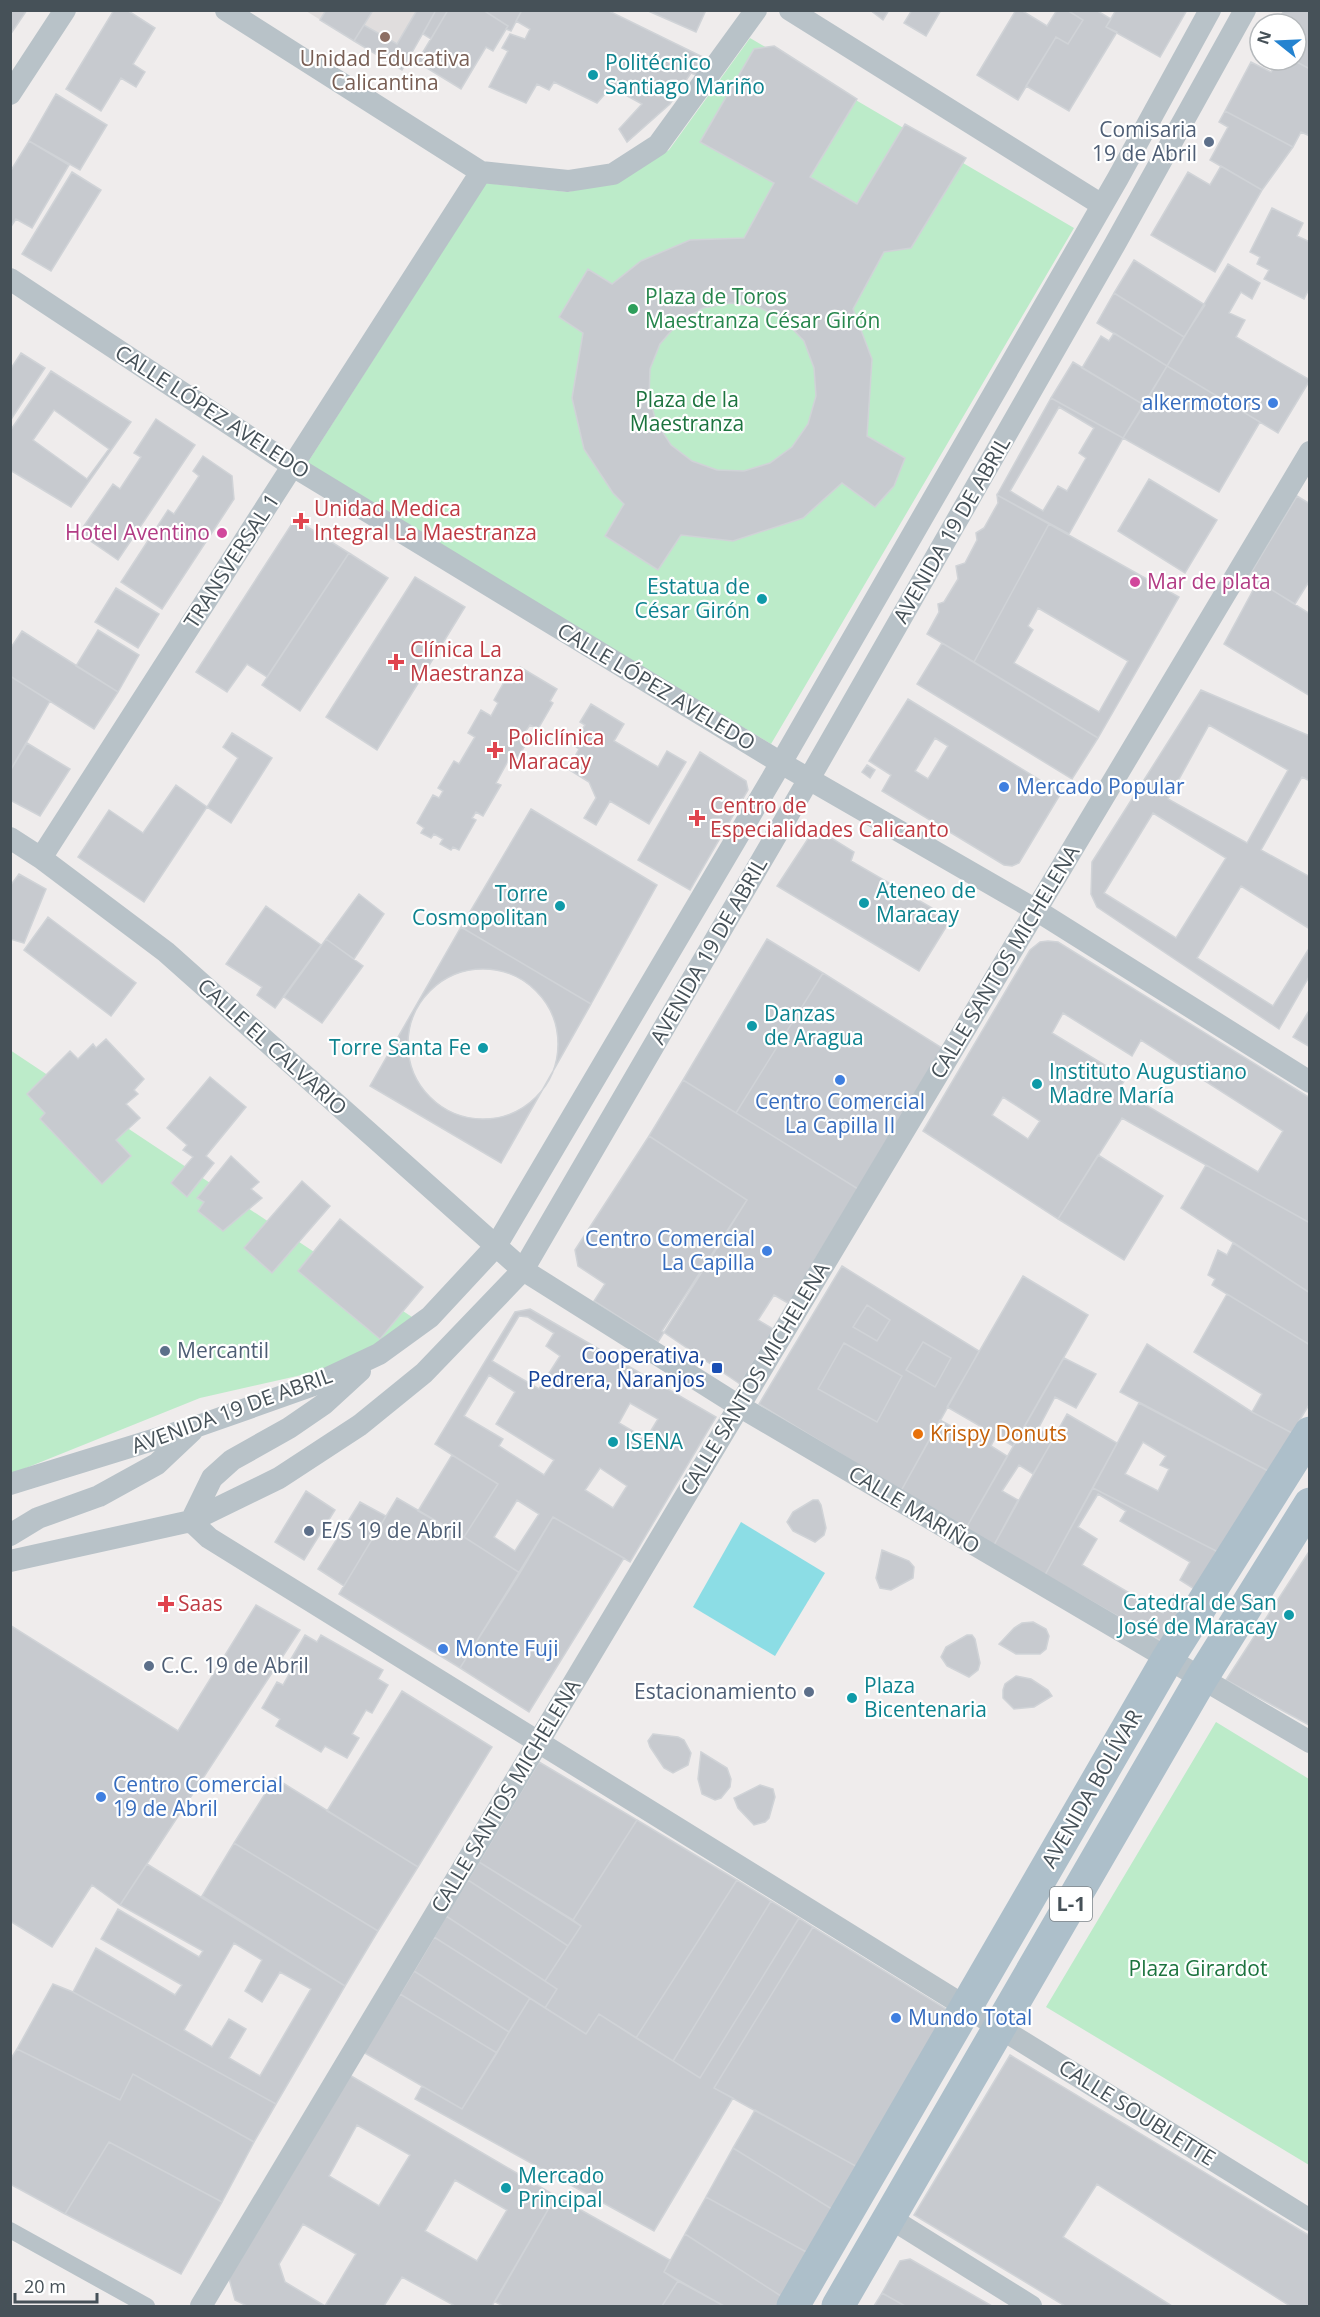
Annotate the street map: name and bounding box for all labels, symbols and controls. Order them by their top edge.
north arrow [1248,12,1308,72]
text: N [1251,28,1276,47]
marker: Unidad Educativa Calicantina [378,30,392,44]
place label: Unidad Educativa Calicantina [300,44,470,96]
place label: Politécnico Santiago Mariño [605,48,765,100]
marker: Politécnico Santiago Mariño [586,68,600,82]
place label: Comisaria 19 de Abril [1092,115,1197,167]
marker: Comisaria 19 de Abril [1202,135,1216,149]
place label: Plaza de Toros Maestranza César Girón [645,282,880,334]
marker: Plaza de Toros Maestranza César Girón [626,302,640,316]
street label: CALLE LÓPEZ AVELEDO [110,338,315,485]
park label: Plaza de la Maestranza [630,385,744,437]
place label: alkermotors [1142,388,1261,416]
marker: alkermotors [1266,396,1280,410]
street label: AVENIDA 19 DE ABRIL [886,431,1016,628]
street label: TRANSVERSAL 1 [177,488,285,633]
place label: Unidad Medica Integral La Maestranza [314,494,537,546]
marker: Unidad Medica Integral La Maestranza [292,512,310,530]
place label: Hotel Aventino [65,518,210,546]
marker: Hotel Aventino [215,526,229,540]
place label: Mar de plata [1147,567,1271,595]
place label: Estatua de César Girón [635,572,750,624]
marker: Mar de plata [1128,575,1142,589]
marker: Estatua de César Girón [755,592,769,606]
street label: CALLE LÓPEZ AVELEDO [552,616,761,756]
place label: Clínica La Maestranza [410,635,525,687]
marker: Clínica La Maestranza [387,653,405,671]
place label: Policlínica Maracay [508,723,604,775]
marker: Policlínica Maracay [486,741,504,759]
place label: Mercado Popular [1016,772,1185,800]
marker: Mercado Popular [997,780,1011,794]
place label: Centro de Especialidades Calicanto [710,791,949,843]
marker: Centro de Especialidades Calicanto [688,809,706,827]
street label: CALLE SANTOS MICHELENA [923,839,1085,1084]
street label: AVENIDA 19 DE ABRIL [643,852,773,1049]
place label: Ateneo de Maracay [876,876,976,928]
place label: Torre Cosmopolitan [412,879,548,931]
marker: Ateneo de Maracay [857,896,871,910]
marker: Torre Cosmopolitan [553,899,567,913]
street label: CALLE EL CALVARIO [192,972,353,1121]
place label: Danzas de Aragua [764,999,864,1051]
marker: Danzas de Aragua [745,1019,759,1033]
place label: Torre Santa Fe [329,1033,471,1061]
marker: Torre Santa Fe [476,1041,490,1055]
place label: Instituto Augustiano Madre María [1049,1057,1247,1109]
marker: Centro Comercial La Capilla II [833,1073,847,1087]
marker: Instituto Augustiano Madre María [1030,1077,1044,1091]
place label: Centro Comercial La Capilla II [755,1087,925,1139]
place label: Centro Comercial La Capilla [585,1224,755,1276]
marker: Centro Comercial La Capilla [760,1244,774,1258]
street label: CALLE SANTOS MICHELENA [673,1256,835,1501]
place label: Mercantil [177,1336,269,1364]
place label: Cooperativa, Pedrera, Naranjos [528,1341,705,1393]
marker: Mercantil [158,1344,172,1358]
street label: AVENIDA 19 DE ABRIL [127,1361,336,1459]
marker: Cooperativa, Pedrera, Naranjos [710,1361,724,1375]
place label: Krispy Donuts [930,1419,1067,1447]
place label: ISENA [625,1427,684,1455]
marker: Krispy Donuts [911,1427,925,1441]
marker: ISENA [606,1435,620,1449]
street label: CALLE MARIÑO [844,1459,985,1559]
place label: E/S 19 de Abril [321,1516,462,1544]
marker: E/S 19 de Abril [302,1524,316,1538]
place label: Catedral de San José de Maracay [1116,1588,1277,1640]
place label: Saas [178,1589,223,1617]
marker: Saas [159,1597,173,1611]
marker: Catedral de San José de Maracay [1282,1608,1296,1622]
place label: Monte Fuji [455,1634,558,1662]
marker: Monte Fuji [436,1642,450,1656]
place label: C.C. 19 de Abril [161,1651,309,1679]
marker: C.C. 19 de Abril [142,1659,156,1673]
place label: Plaza Bicentenaria [864,1671,987,1723]
street label: CALLE SANTOS MICHELENA [424,1673,586,1918]
place label: Estacionamiento [634,1677,797,1705]
marker: Estacionamiento [802,1685,816,1699]
marker: Plaza Bicentenaria [845,1691,859,1705]
street label: AVENIDA BOLÍVAR [1034,1704,1148,1873]
place label: Centro Comercial 19 de Abril [113,1770,283,1822]
marker: Centro Comercial 19 de Abril [94,1790,108,1804]
road number: L-1 [1050,1887,1092,1921]
park label: Plaza Girardot [1129,1954,1267,1982]
place label: Mundo Total [908,2003,1032,2031]
marker: Mundo Total [889,2011,903,2025]
street label: CALLE SOUBLETTE [1054,2053,1221,2172]
place label: Mercado Principal [518,2161,604,2213]
marker: Mercado Principal [499,2181,513,2195]
scale bar [15,2266,98,2304]
text: 20 m [24,2274,66,2298]

